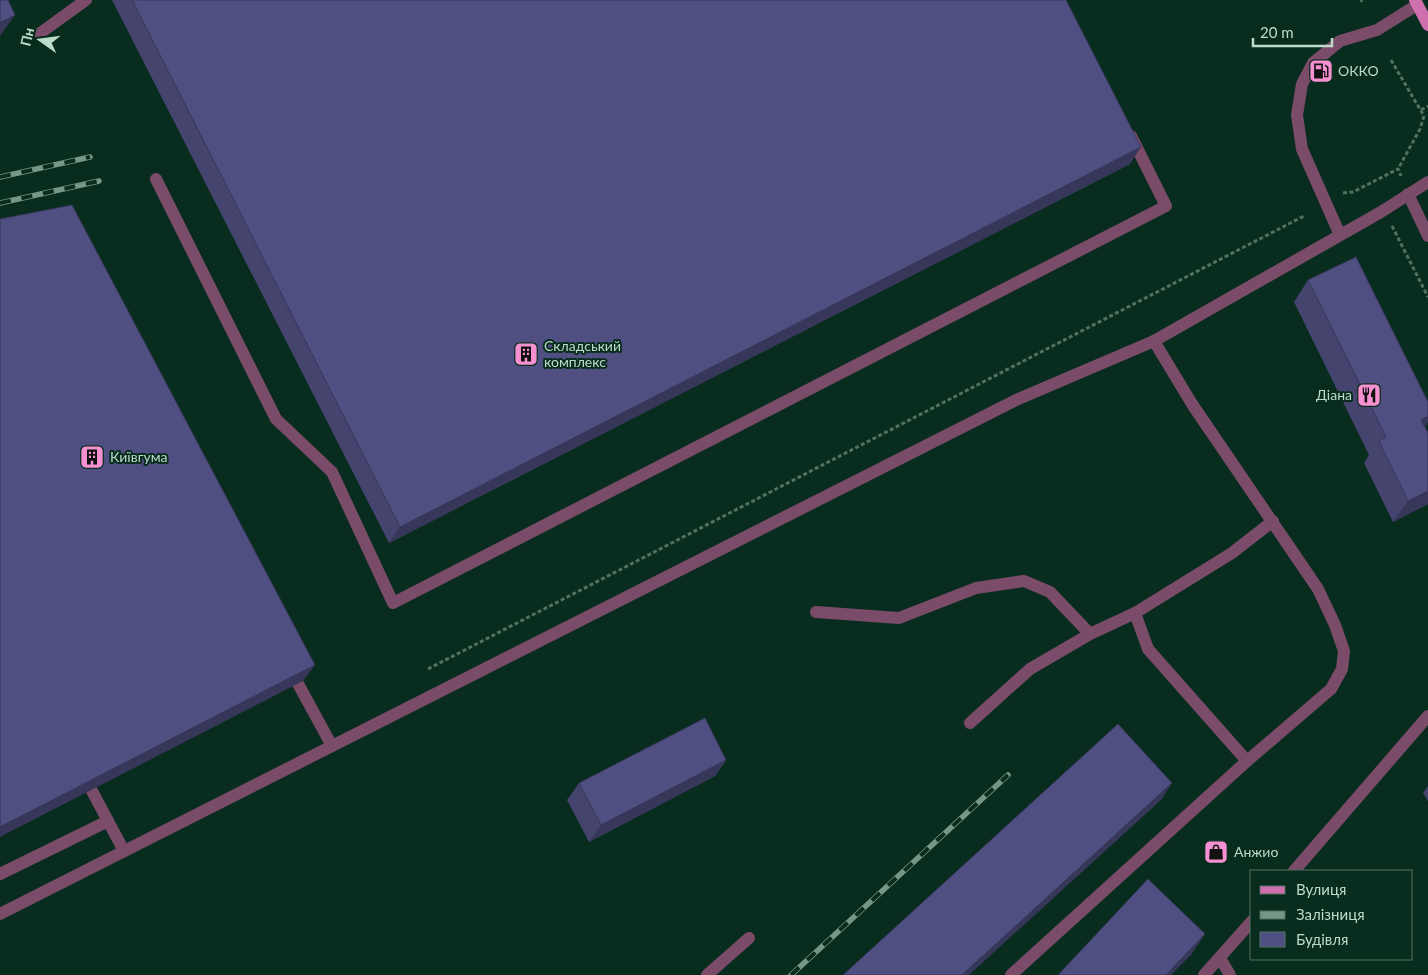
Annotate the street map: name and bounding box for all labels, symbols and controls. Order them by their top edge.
north arrow [15,15,65,65]
scale bar [1253,15,1332,47]
text: 20 m [1260,23,1294,41]
text: Пн [16,26,37,48]
fuel station icon: ОККО [1308,58,1334,84]
place label: ОККО [1338,62,1379,79]
place label: Складський комплекс [544,337,621,370]
building icon: Складський комплекс [513,341,539,367]
restaurant icon: Діана [1356,382,1382,408]
place label: Діана [1316,386,1352,403]
building icon: Київгума [79,444,105,470]
place label: Київгума [110,448,168,465]
shop icon: Анжио [1203,839,1229,865]
place label: Анжио [1234,843,1278,860]
legend [1250,870,1413,960]
text: Вулиця [1296,880,1346,898]
text: Залізниця [1296,905,1365,923]
text: Будівля [1296,930,1348,948]

